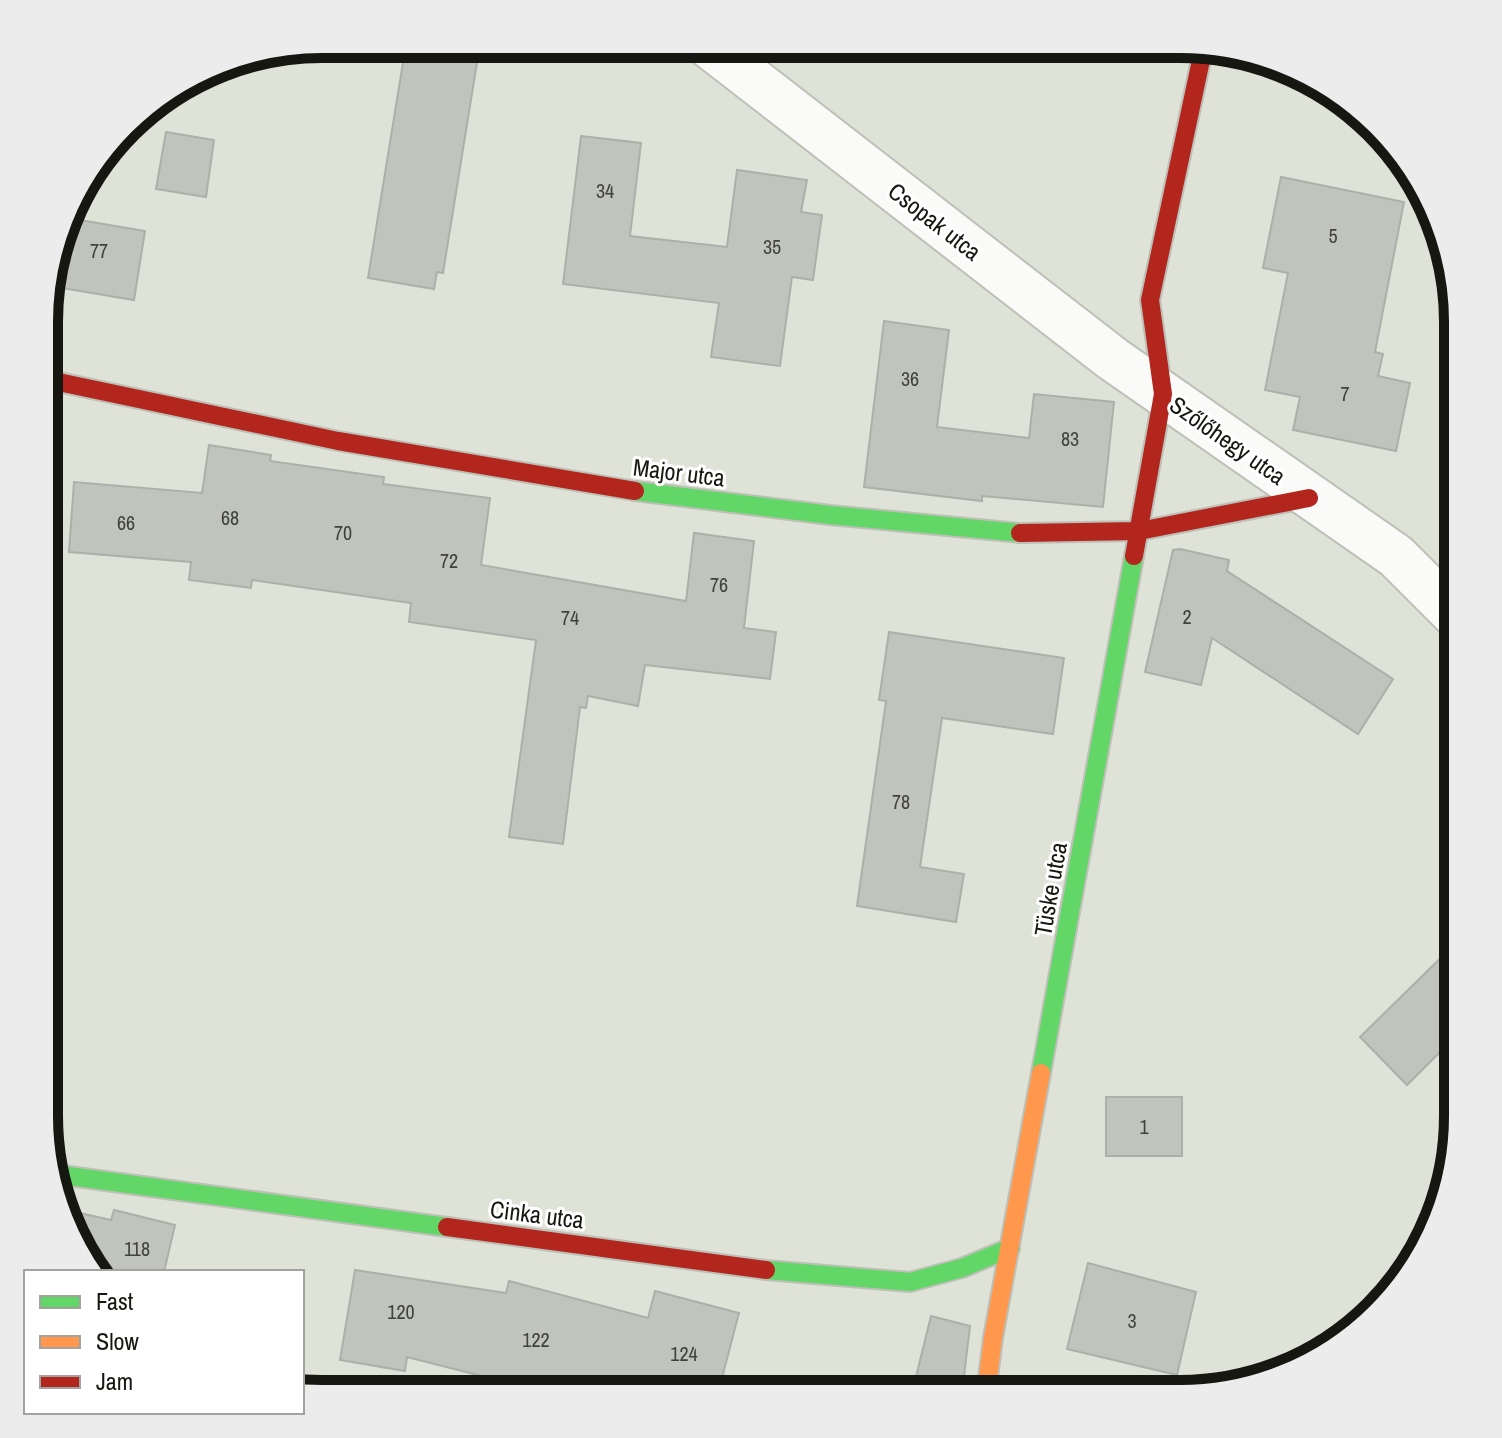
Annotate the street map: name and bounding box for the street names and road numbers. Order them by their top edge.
street label: Csopak utca [882,175,988,267]
street label: Szőlőhegy utca [1164,388,1292,492]
street label: Major utca [631,451,727,493]
street label: Tüske utca [1026,840,1074,938]
street label: Cinka utca [488,1192,586,1236]

